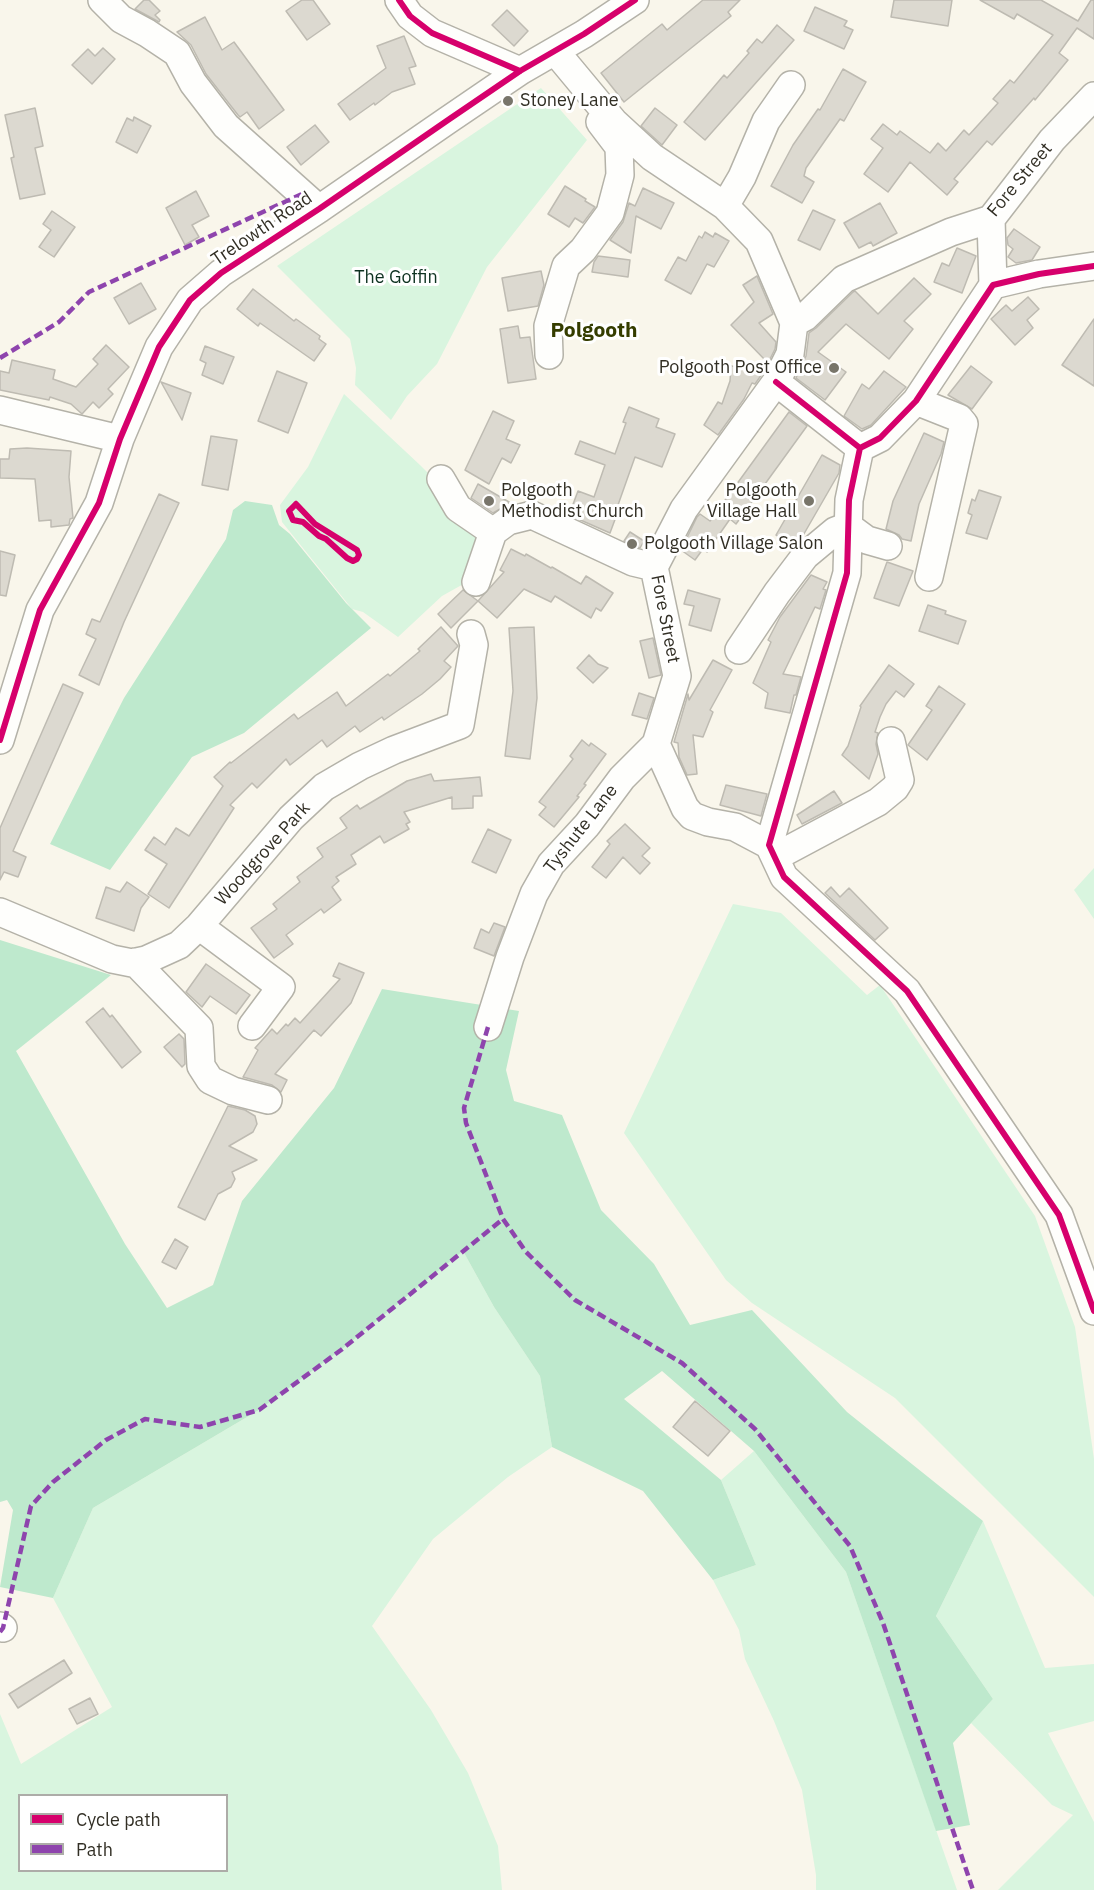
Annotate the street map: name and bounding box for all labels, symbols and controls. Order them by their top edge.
place label: Stoney Lane [520,90,619,112]
marker: Stoney Lane [501,94,515,108]
street label: Fore Street [983,139,1057,221]
street label: Trelowth Road [208,187,316,271]
park label: The Goffin [354,267,438,289]
district label: Polgooth [550,318,638,344]
place label: Polgooth Post Office [659,357,822,379]
marker: Polgooth Post Office [827,361,841,375]
place label: Polgooth Methodist Church [501,480,644,522]
place label: Polgooth Village Hall [707,480,797,522]
marker: Polgooth Methodist Church [482,494,496,508]
marker: Polgooth Village Hall [802,494,816,508]
place label: Polgooth Village Salon [644,533,823,555]
marker: Polgooth Village Salon [625,537,639,551]
street label: Fore Street [646,573,684,665]
street label: Tyshute Lane [540,780,622,878]
street label: Woodgrove Park [211,798,315,910]
legend [18,1794,228,1872]
text: Cycle path [76,1808,161,1831]
text: Path [76,1838,113,1861]

